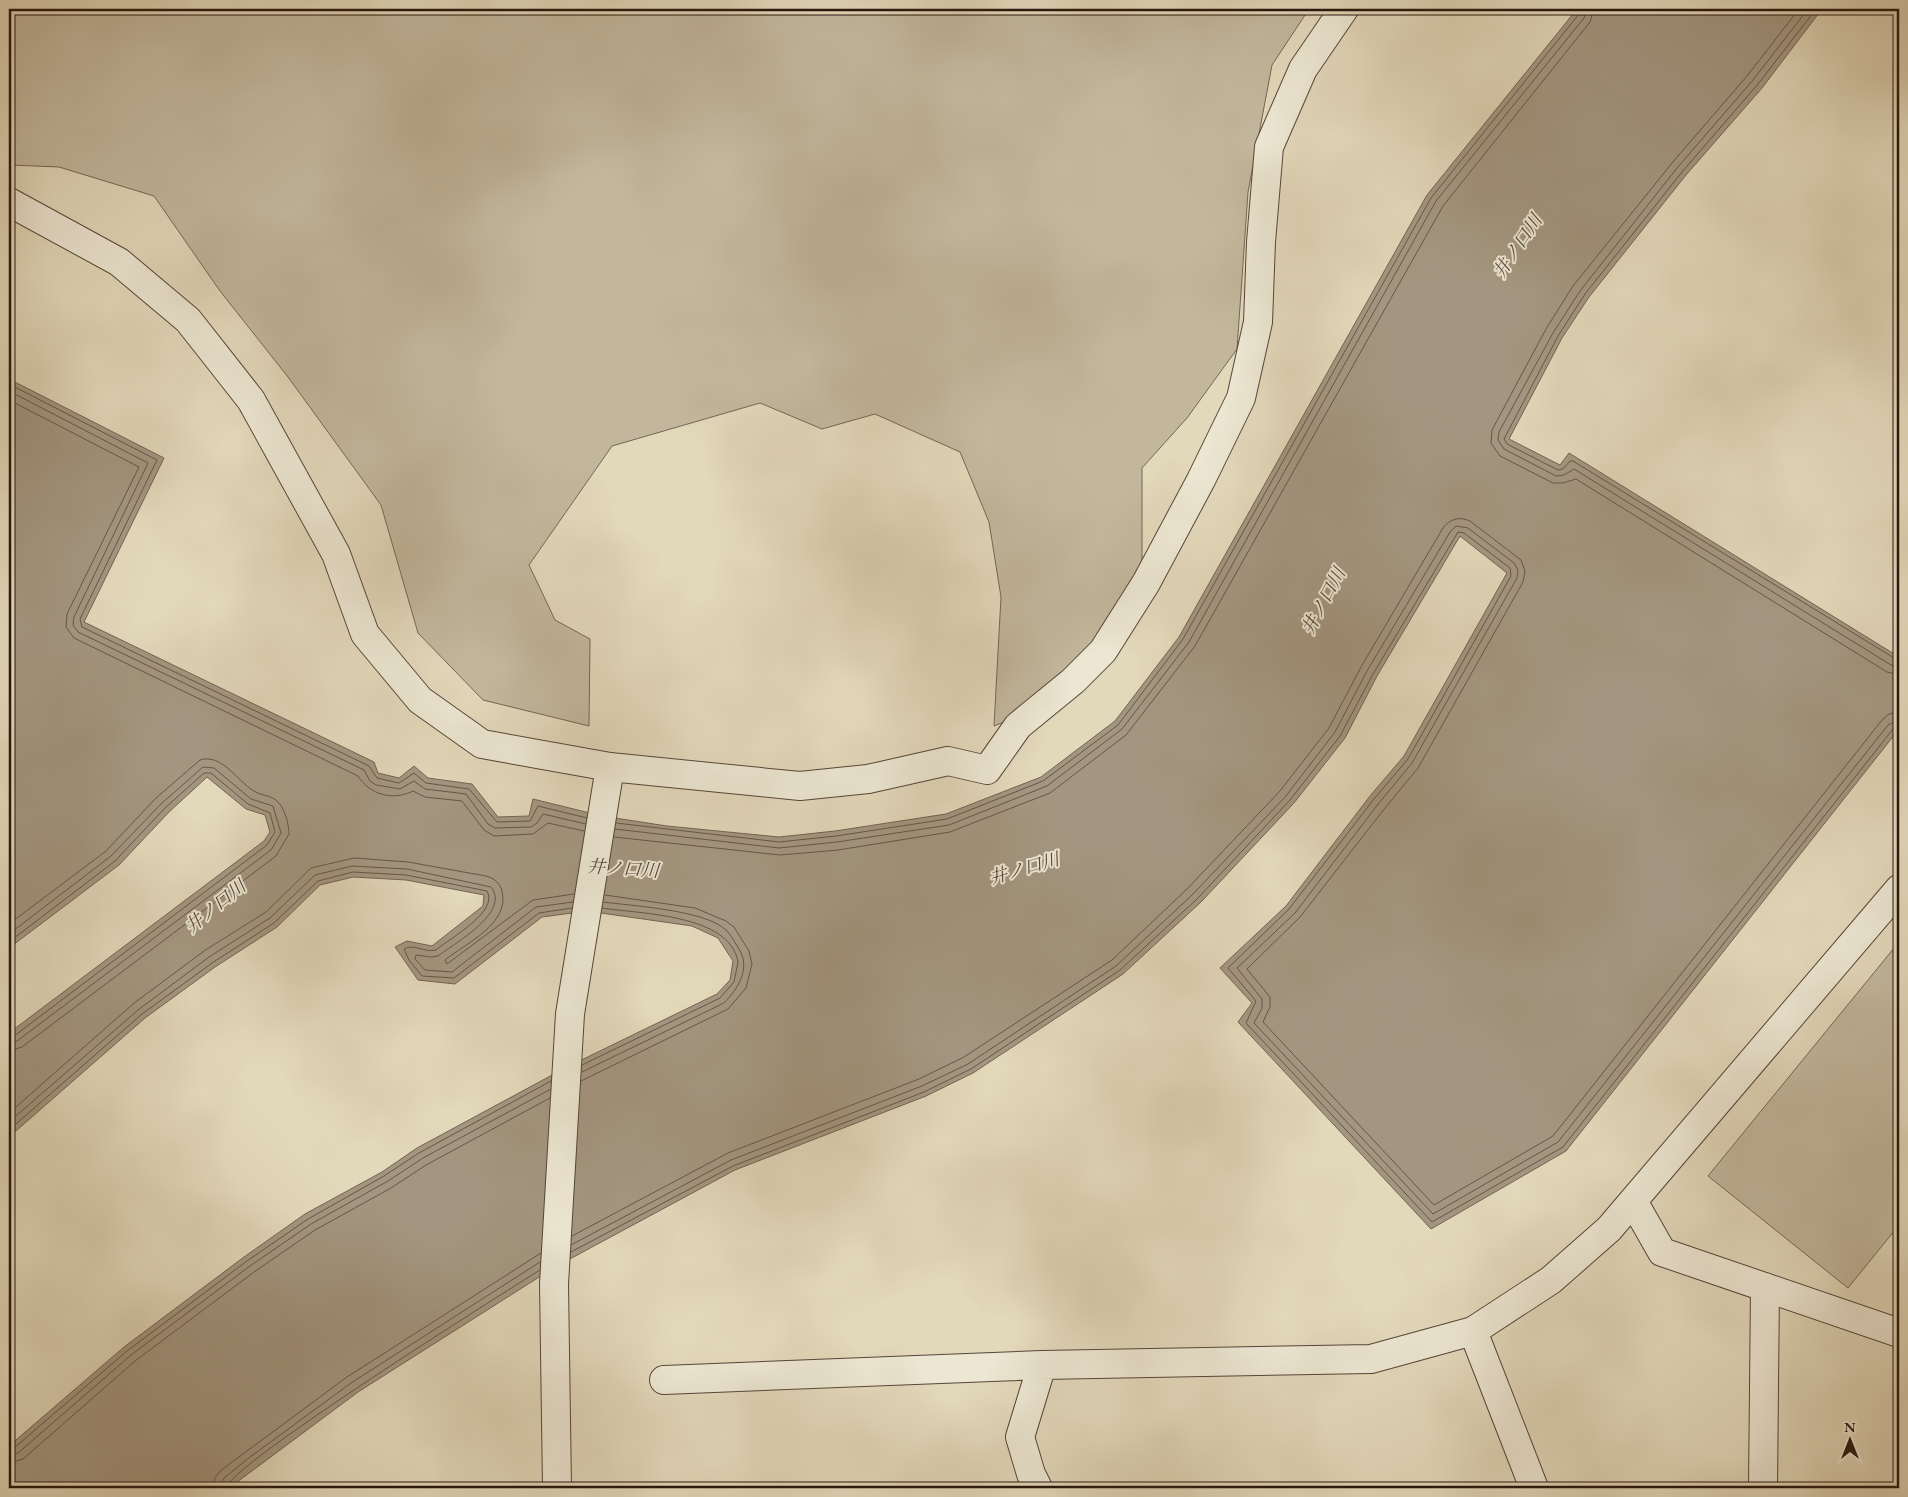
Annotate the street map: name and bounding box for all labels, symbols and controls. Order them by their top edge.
water label: 井ノ口川 [1487,208,1548,282]
water label: 井ノ口川 [1296,562,1351,638]
water label: 井ノ口川 [986,846,1064,889]
water label: 井ノ口川 [586,854,662,882]
water label: 井ノ口川 [180,873,252,938]
north arrow [1826,1414,1876,1464]
text: N [1844,1418,1856,1436]

